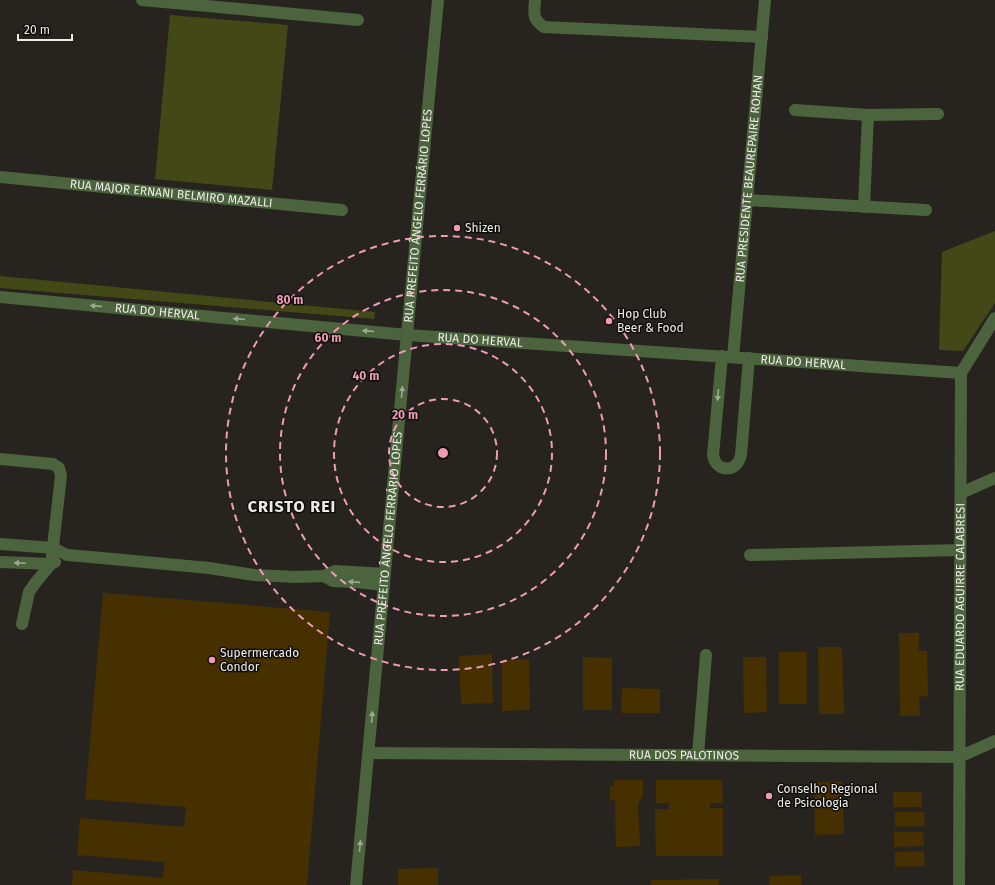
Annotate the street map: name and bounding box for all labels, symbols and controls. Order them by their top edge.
scale bar [18,16,72,42]
text: 20 m [24,23,50,37]
street label: RUA PRESIDENTE BEAUREPAIRE ROHAN [733,74,765,283]
street label: RUA PREFEITO ÂNGELO FERRÁRIO LOPES [401,108,435,323]
street label: RUA MAJOR ERNANI BELMIRO MAZALLI [69,177,273,210]
place label: Shizen [465,221,501,235]
marker: Shizen [452,223,462,233]
text: 80 m [277,293,303,307]
street label: RUA DO HERVAL [114,301,201,323]
one-way arrow [90,302,102,309]
place label: Hop Club Beer & Food [617,307,684,335]
one-way arrow [233,316,245,322]
marker: Hop Club Beer & Food [604,316,614,326]
one-way arrow [362,328,374,335]
street label: RUA DO HERVAL [437,330,523,350]
text: 60 m [315,331,341,345]
street label: RUA DO HERVAL [760,352,846,372]
text: 40 m [353,369,379,383]
one-way arrow [399,386,405,398]
one-way arrow [715,389,722,401]
text: 20 m [392,408,418,422]
street label: RUA PREFEITO ÂNGELO FERRÁRIO LOPES [371,431,405,646]
centre of rings [436,446,450,460]
district label: CRISTO REI [248,497,336,516]
street label: RUA EDUARDO AGUIRRE CALABRESI [953,503,967,691]
one-way arrow [13,560,26,566]
one-way arrow [348,578,360,585]
place label: Supermercado Condor [220,646,299,674]
marker: Supermercado Condor [207,655,217,665]
one-way arrow [369,711,375,723]
street label: RUA DOS PALOTINOS [629,748,740,763]
place label: Conselho Regional de Psicologia [777,782,878,810]
marker: Conselho Regional de Psicologia [764,791,774,801]
one-way arrow [357,840,363,852]

